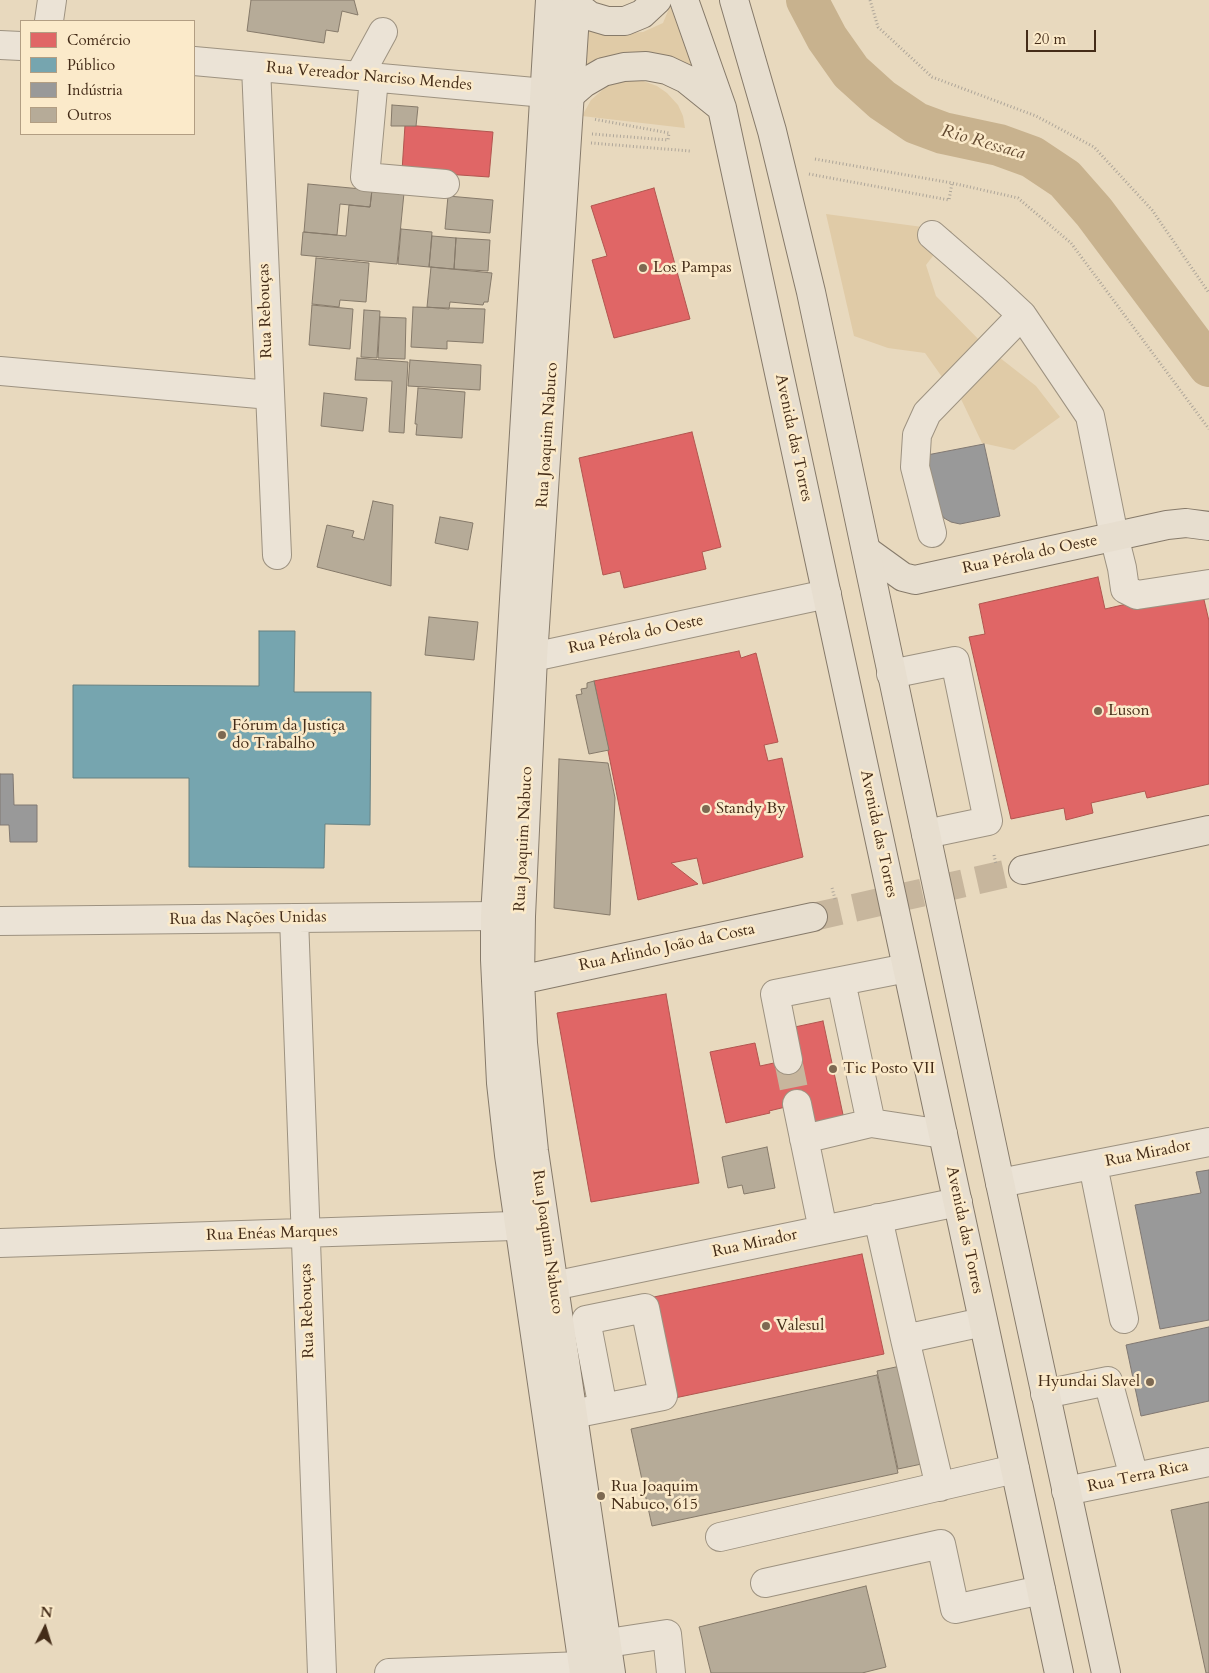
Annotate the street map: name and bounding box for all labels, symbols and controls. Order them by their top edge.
legend [20,20,195,135]
scale bar [1029,20,1099,52]
text: 20 m [1034,29,1066,49]
text: Comércio [67,30,131,50]
text: Público [67,55,115,75]
street label: Rua Vereador Narciso Mendes [265,58,473,96]
text: Indústria [67,80,123,100]
text: Outros [67,105,112,125]
water label: Rio Ressaca [939,121,1027,165]
place label: Los Pampas [653,258,732,278]
marker: Los Pampas [637,262,649,274]
street label: Rua Rebouças [255,263,277,359]
street label: Rua Joaquim Nabuco [533,362,563,508]
street label: Avenida das Torres [770,373,816,503]
street label: Rua Pérola do Oeste [961,531,1099,579]
street label: Rua Pérola do Oeste [567,611,705,659]
place label: Luson [1108,701,1150,721]
marker: Luson [1092,705,1104,717]
place label: Fórum da Justiça do Trabalho [232,716,345,754]
marker: Fórum da Justiça do Trabalho [216,729,228,741]
street label: Rua Joaquim Nabuco [511,766,537,912]
street label: Avenida das Torres [855,769,901,899]
place label: Standy By [716,799,786,819]
marker: Standy By [700,803,712,815]
street label: Rua das Nações Unidas [169,908,327,930]
street label: Rua Arlindo João da Costa [577,920,757,976]
place label: Tic Posto VII [843,1059,935,1079]
marker: Tic Posto VII [827,1063,839,1075]
street label: Rua Mirador [1104,1136,1192,1172]
street label: Avenida das Torres [941,1165,987,1295]
street label: Rua Joaquim Nabuco [527,1169,567,1315]
street label: Rua Enéas Marques [206,1222,338,1246]
street label: Rua Mirador [711,1226,799,1262]
street label: Rua Rebouças [297,1263,319,1359]
place label: Valesul [776,1316,824,1336]
marker: Valesul [760,1320,772,1332]
place label: Hyundai Slavel [1038,1372,1140,1392]
marker: Hyundai Slavel [1144,1376,1156,1388]
street label: Rua Terra Rica [1086,1457,1190,1497]
place label: Rua Joaquim Nabuco, 615 [611,1477,698,1515]
marker: Rua Joaquim Nabuco, 615 [595,1490,607,1502]
north arrow [20,1603,70,1653]
text: N [39,1603,53,1623]

